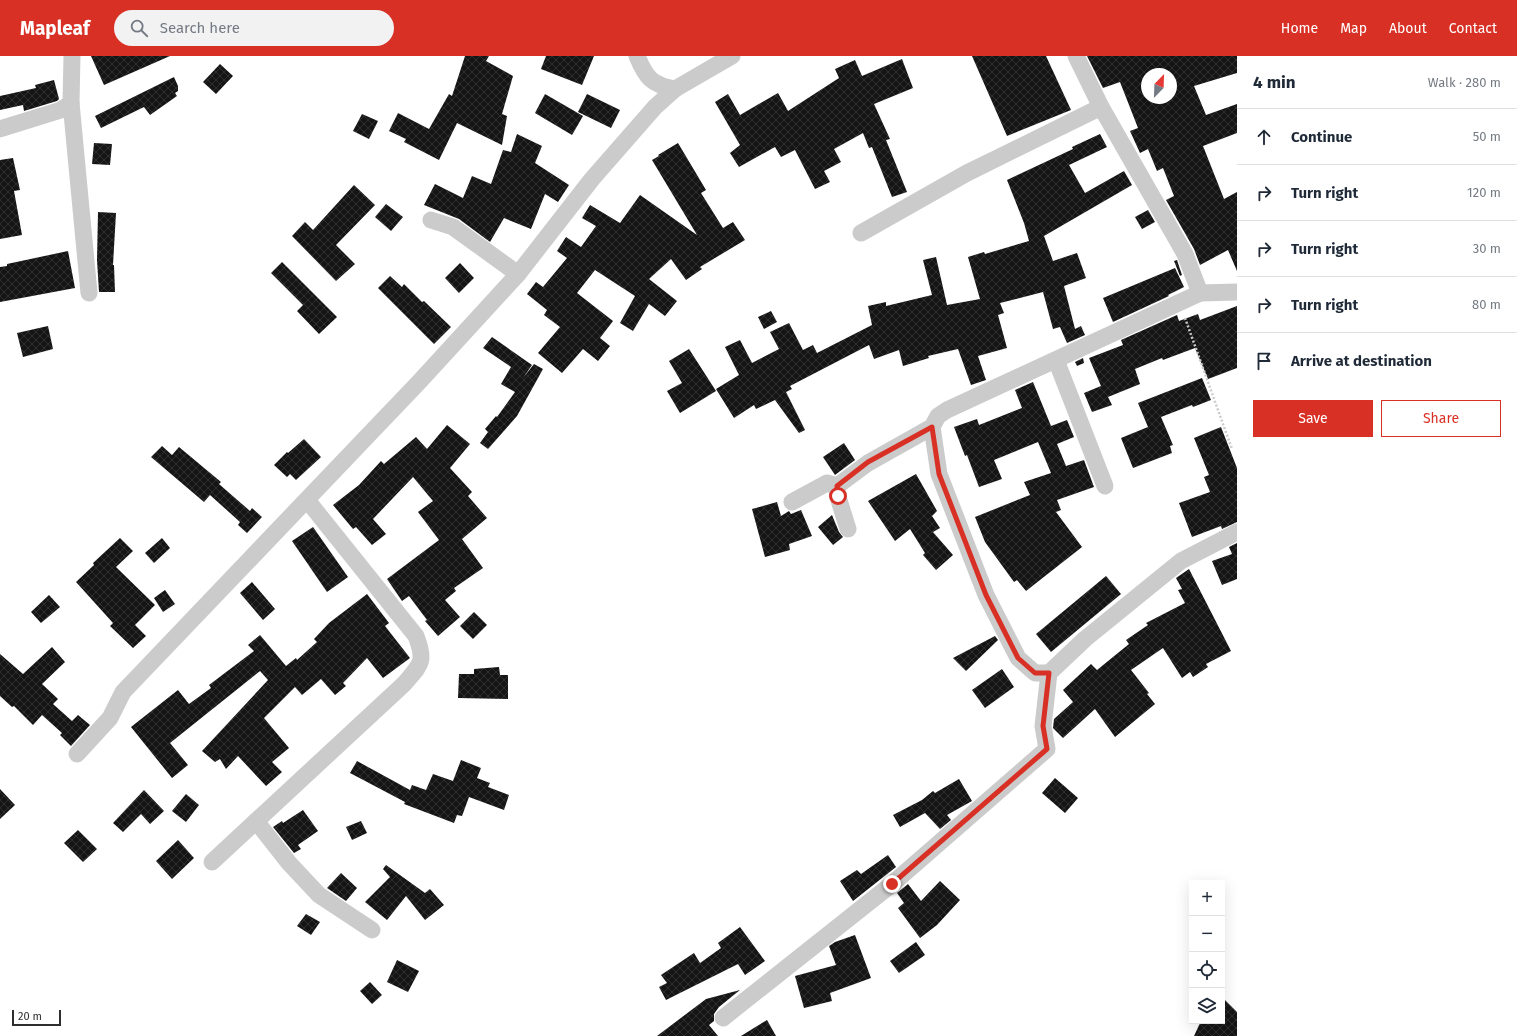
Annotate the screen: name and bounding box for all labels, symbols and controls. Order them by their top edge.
search box [114,10,394,46]
text: Mapleaf [20,17,90,40]
icon: search [128,17,150,39]
text: Search here [160,19,240,37]
text: Home [1281,20,1318,37]
text: Map [1340,20,1367,37]
text: About [1389,20,1427,37]
text: Contact [1449,20,1497,37]
north arrow [1141,68,1177,104]
text: 4 min [1253,72,1296,93]
text: Walk · 280 m [1428,75,1501,90]
icon: ahead [1253,126,1275,148]
text: Continue [1291,128,1352,146]
text: 50 m [1473,129,1501,144]
icon: right [1253,182,1275,204]
text: Turn right [1291,184,1358,202]
text: 120 m [1467,185,1501,200]
icon: right [1253,238,1275,260]
text: Turn right [1291,240,1358,258]
text: 30 m [1473,241,1501,256]
icon: right [1253,294,1275,316]
text: Turn right [1291,296,1358,314]
text: 80 m [1472,297,1501,312]
icon: arrive [1253,350,1275,372]
text: Arrive at destination [1291,352,1432,370]
button: Save [1253,400,1373,437]
button: Share [1381,400,1501,437]
route start [829,487,847,505]
route end [883,875,901,893]
map controls [1189,880,1225,1024]
button: + [1189,880,1225,916]
button: − [1189,916,1225,952]
button: locate [1189,952,1225,988]
button: layers [1189,988,1225,1024]
scale bar [12,1008,61,1027]
text: 20 m [18,1010,42,1023]

